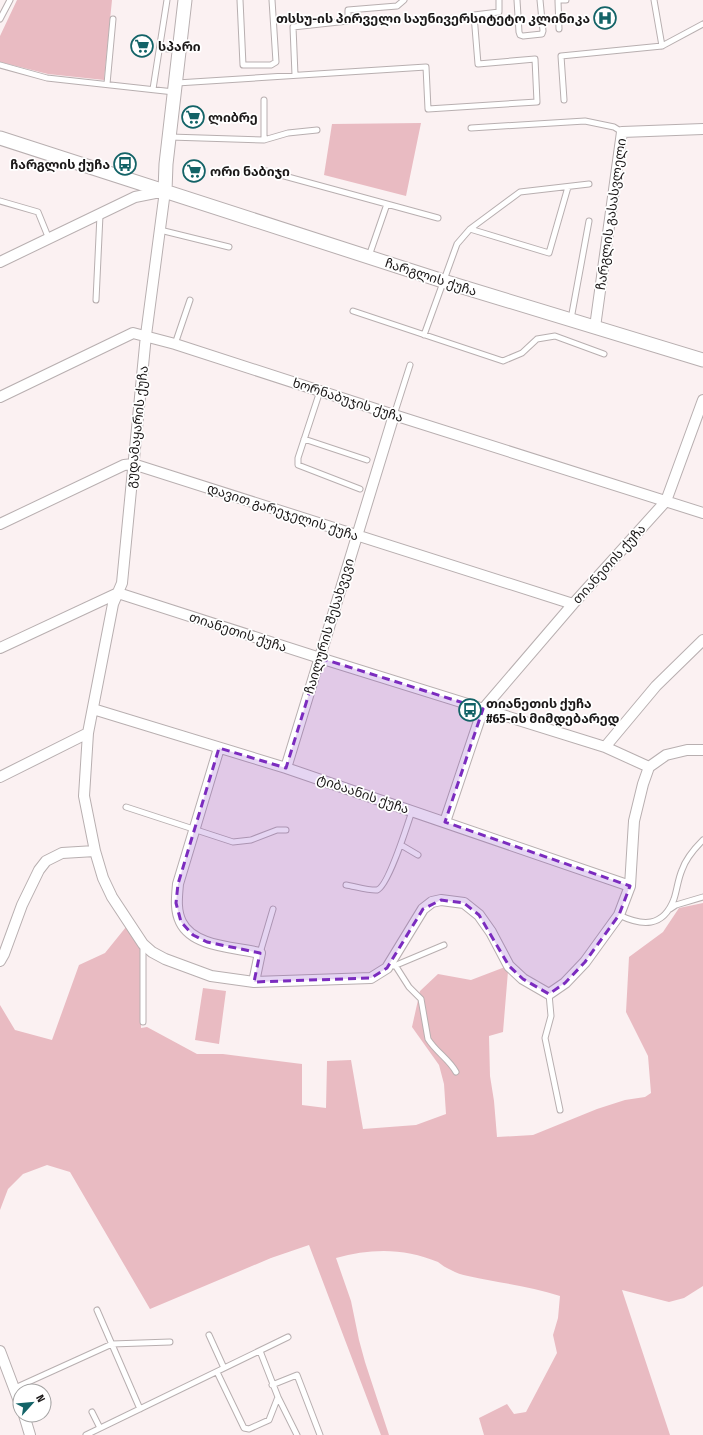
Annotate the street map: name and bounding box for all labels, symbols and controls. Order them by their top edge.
hospital icon: თსსუ-ის პირველი საუნივერსიტეტო კლინიკა [592,5,618,31]
place label: თსსუ-ის პირველი საუნივერსიტეტო კლინიკა [276,11,590,27]
supermarket icon: სპარი [129,33,155,59]
place label: სპარი [158,39,201,54]
supermarket icon: ლიბრე [180,104,206,130]
place label: ლიბრე [208,110,258,126]
street label: ჩარგლის გასასვლელი [593,137,630,291]
bus stop icon: ჩარგლის ქუჩა [112,151,138,177]
place label: ჩარგლის ქუჩა [10,157,110,173]
supermarket icon: ორი ნაბიჯი [181,158,207,184]
place label: ორი ნაბიჯი [210,164,290,179]
street label: ჩარგლის ქუჩა [383,255,479,300]
street label: გუდამაყარის ქუჩა [123,365,152,489]
street label: ხორნაბუჯის ქუჩა [291,375,405,425]
street label: დავით გარეჯელის ქუჩა [205,480,361,545]
street label: თიანეთის ქუჩა [569,521,649,607]
street label: ჩაილურის შესახვევი [301,556,358,696]
street label: თიანეთის ქუჩა [187,609,289,655]
place label: თიანეთის ქუჩა #65-ის მიმდებარედ [486,696,620,727]
bus stop icon: თიანეთის ქუჩა #65-ის მიმდებარედ [457,697,483,723]
street label: ტიბაანის ქუჩა [315,771,411,817]
north arrow [12,1383,52,1423]
text: N [33,1393,48,1405]

